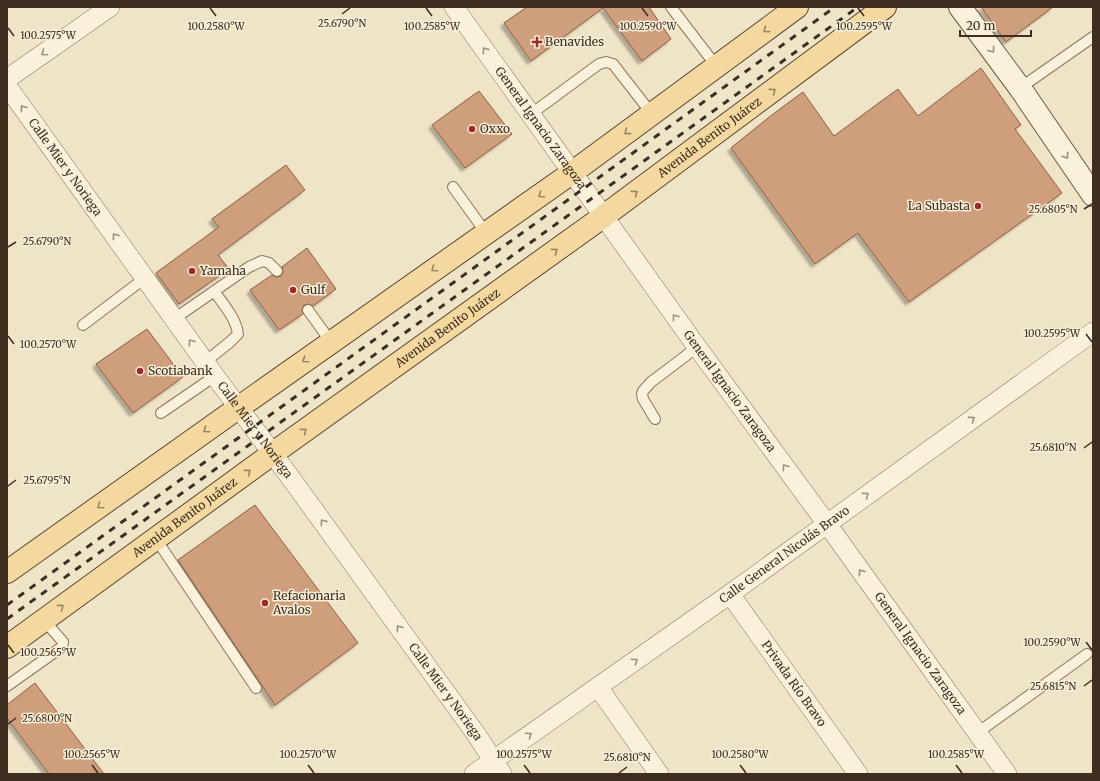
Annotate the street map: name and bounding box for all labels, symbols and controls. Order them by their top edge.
scale bar [960,12,1031,38]
text: 25.6790°N [318,17,366,30]
text: 20 m [966,18,995,33]
text: 100.2580°W [187,20,246,33]
text: 100.2585°W [404,20,461,33]
text: 100.2590°W [619,20,678,33]
text: 100.2595°W [836,20,893,33]
one-way arrow [763,25,770,33]
text: 100.2575°W [20,29,77,42]
place label: Benavides [545,34,604,49]
marker: Benavides [532,37,542,47]
one-way arrow [987,45,994,52]
one-way arrow [483,47,490,54]
one-way arrow [41,48,48,56]
street label: General Ignacio Zaragoza [492,64,590,193]
one-way arrow [769,88,776,95]
street label: Avenida Benito Juárez [654,93,765,181]
one-way arrow [20,105,28,112]
street label: Calle Mier y Noriega [26,115,106,219]
place label: Oxxo [480,121,510,136]
marker: Oxxo [467,124,477,134]
one-way arrow [625,127,632,134]
one-way arrow [1061,152,1069,159]
one-way arrow [538,190,545,198]
one-way arrow [631,190,638,198]
place label: La Subasta [908,198,971,213]
marker: La Subasta [973,201,983,211]
text: 25.6805°N [1029,203,1078,216]
one-way arrow [113,234,120,241]
text: 25.6790°N [23,235,71,248]
one-way arrow [551,249,558,256]
place label: Yamaha [199,263,247,278]
one-way arrow [432,264,439,271]
marker: Yamaha [187,266,197,276]
place label: Gulf [301,282,326,297]
marker: Gulf [288,285,298,295]
street label: Avenida Benito Juárez [391,285,503,371]
one-way arrow [673,314,680,321]
street label: General Ignacio Zaragoza [681,327,780,455]
text: 100.2595°W [1024,327,1081,340]
text: 100.2570°W [20,338,77,351]
one-way arrow [188,339,195,346]
one-way arrow [303,355,310,362]
place label: Scotiabank [148,363,213,378]
marker: Scotiabank [135,366,145,376]
street label: Calle Mier y Noriega [215,378,297,481]
one-way arrow [967,417,974,424]
one-way arrow [203,426,210,433]
one-way arrow [300,428,307,436]
text: 25.6810°N [1029,441,1077,454]
one-way arrow [782,464,790,471]
one-way arrow [244,469,251,477]
text: 25.6795°N [23,474,71,487]
street label: Avenida Benito Juárez [129,474,240,561]
one-way arrow [862,492,869,500]
one-way arrow [98,501,105,508]
street label: Calle General Nicolás Bravo [716,502,852,606]
one-way arrow [320,520,327,527]
one-way arrow [859,569,866,576]
place label: Refacionaria Avalos [272,588,346,617]
street label: General Ignacio Zaragoza [872,589,970,718]
marker: Refacionaria Avalos [260,598,270,608]
one-way arrow [57,605,64,612]
one-way arrow [397,625,404,632]
text: 100.2590°W [1023,636,1082,649]
street label: Privada Río Bravo [758,637,830,729]
street label: Calle Mier y Noriega [406,640,486,744]
text: 100.2565°W [20,646,77,659]
one-way arrow [631,658,638,666]
text: 25.6815°N [1030,680,1077,693]
text: 25.6800°N [22,712,72,725]
one-way arrow [525,732,532,740]
text: 100.2565°W [64,748,121,761]
text: 100.2570°W [280,748,337,761]
text: 100.2575°W [496,748,553,761]
text: 100.2580°W [711,748,770,761]
text: 100.2585°W [928,748,985,761]
text: 25.6810°N [603,751,651,764]

